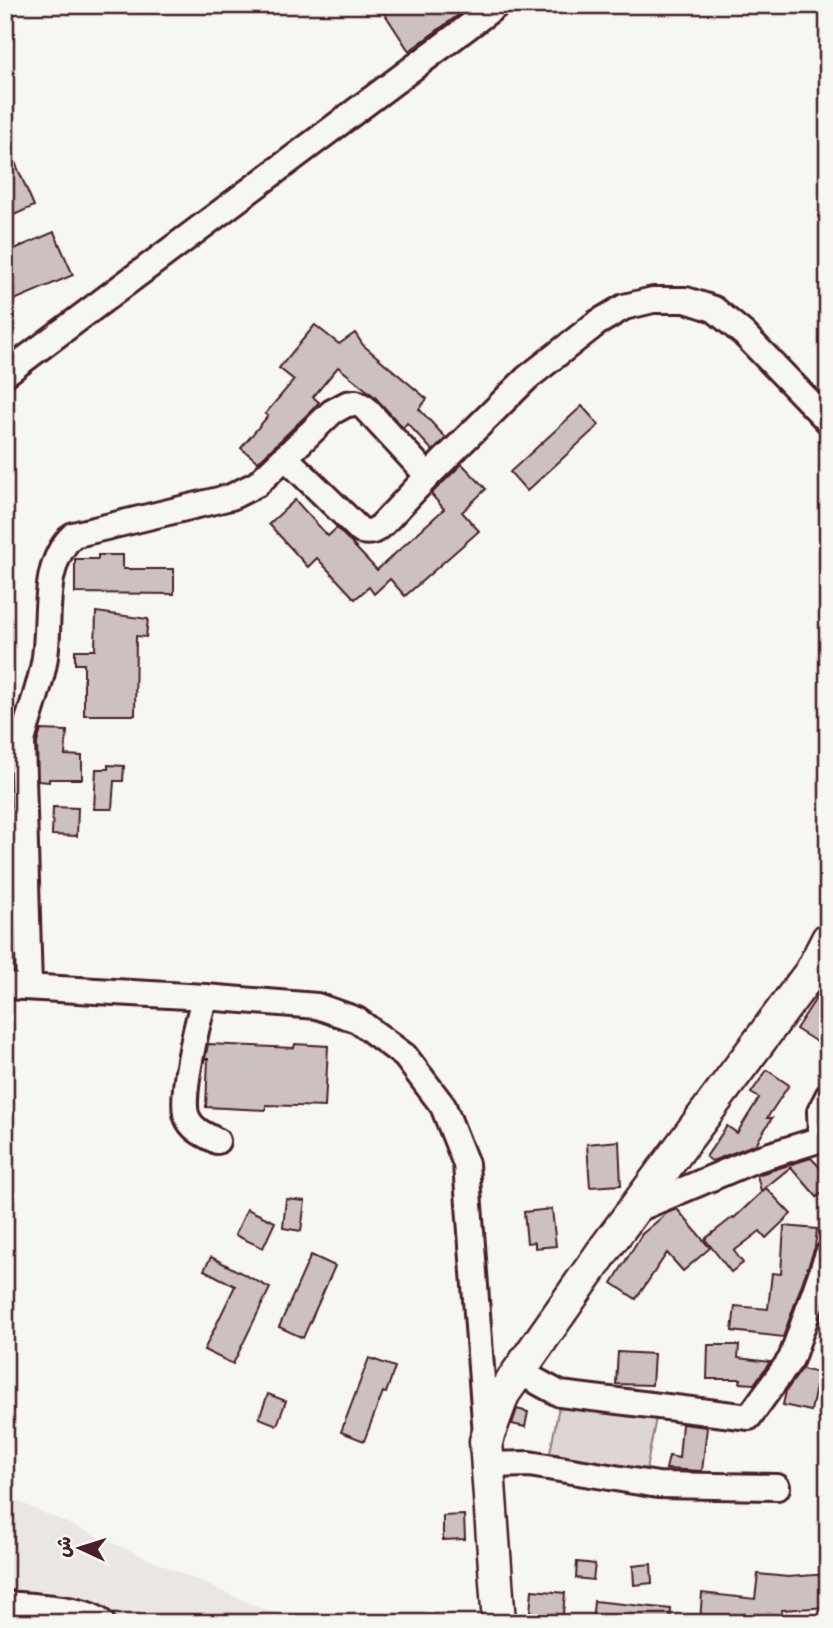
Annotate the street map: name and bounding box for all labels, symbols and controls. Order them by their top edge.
north arrow [46,1512,116,1582]
text: ش [51,1536,78,1558]

